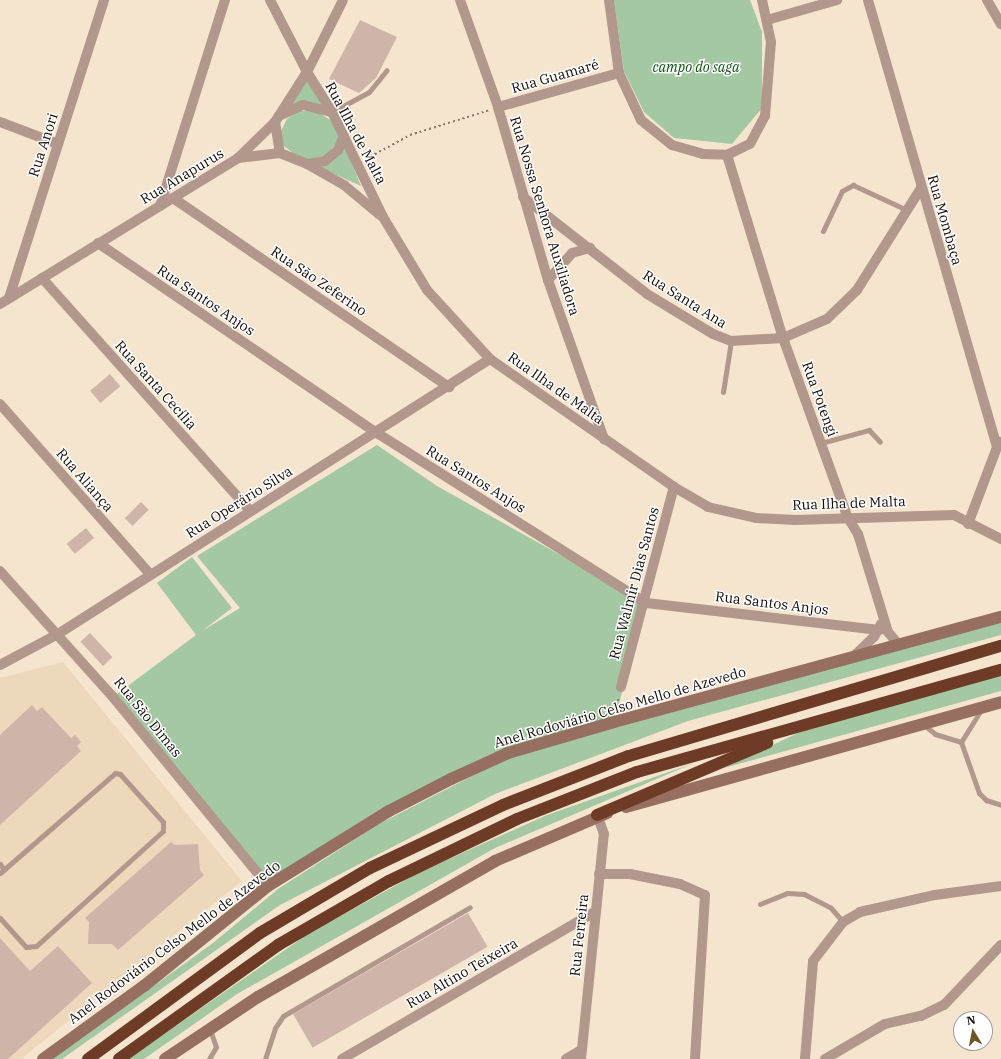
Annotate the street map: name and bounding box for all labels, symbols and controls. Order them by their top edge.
street label: Rua Guamaré [509,56,601,96]
park label: campo do saga [652,59,740,75]
street label: Rua Ilha de Malta [322,79,390,187]
street label: Rua Anori [25,111,61,179]
street label: Rua Nossa Senhora Auxiliadora [507,114,583,318]
street label: Rua Anapurus [137,145,227,207]
street label: Rua Mombaça [924,173,966,267]
street label: Rua São Zeferino [268,243,370,319]
street label: Rua Santos Anjos [154,261,258,339]
street label: Rua Santa Ana [640,267,730,331]
street label: Rua Santa Cecília [112,337,200,433]
street label: Rua Ilha de Malta [505,349,607,427]
street label: Rua Potengi [799,359,841,439]
street label: Rua Santos Anjos [423,442,529,516]
street label: Rua Aliança [53,445,117,515]
street label: Rua Operário Silva [183,462,295,542]
street label: Rua Ilha de Malta [792,493,906,513]
street label: Rua Walmir Dias Santos [606,505,662,661]
street label: Rua Santos Anjos [714,588,830,618]
street label: Anel Rodoviário Celso Mello de Azevedo [492,663,748,751]
street label: Rua São Dimas [111,674,185,760]
street label: Anel Rodoviário Celso Mello de Azevedo [65,857,283,1027]
street label: Rua Ferreira [566,893,592,977]
street label: Rua Altino Teixeira [403,934,521,1012]
north arrow [953,1011,993,1051]
text: N [966,1013,977,1028]

